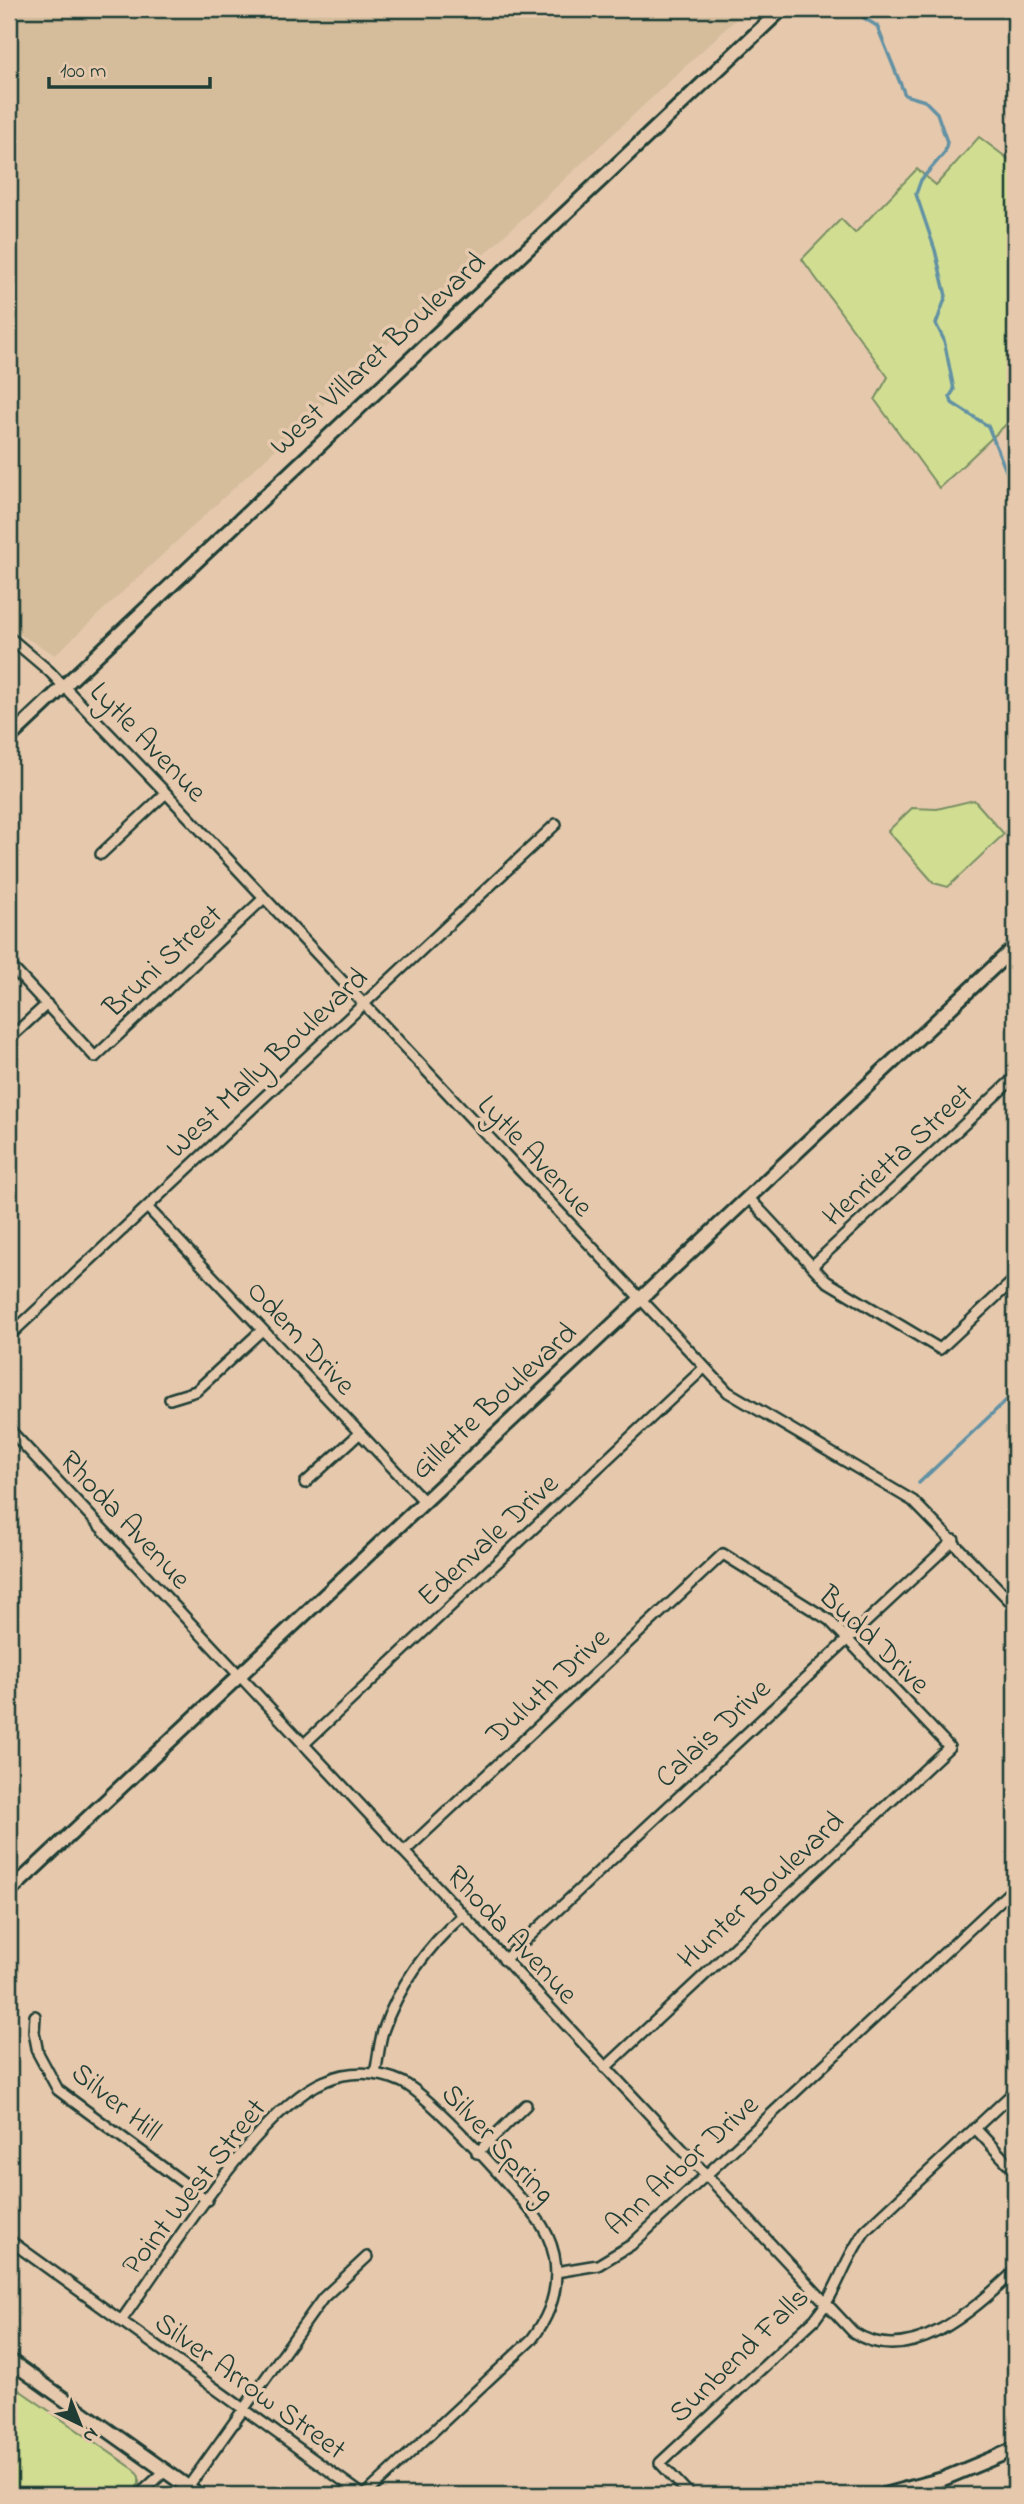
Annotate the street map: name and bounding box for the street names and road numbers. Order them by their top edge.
street label: West Villaret Boulevard [261,243,497,468]
street label: Lytle Avenue [78,673,216,814]
street label: Bruni Street [94,895,234,1030]
street label: West Mally Boulevard [157,958,380,1170]
street label: Henrietta Street [813,1074,985,1238]
street label: Lytle Avenue [465,1086,603,1229]
street label: Odem Drive [235,1272,365,1407]
street label: Gillette Boulevard [402,1313,588,1491]
street label: Rhoda Avenue [47,1441,201,1601]
street label: Edenvale Drive [408,1463,570,1619]
street label: Budd Drive [806,1576,939,1706]
street label: Duluth Drive [476,1618,621,1757]
street label: Calais Drive [646,1668,782,1800]
street label: Hunter Boulevard [668,1802,856,1981]
street label: Rhoda Avenue [434,1856,588,2016]
street label: Silver Hill [60,2053,170,2154]
street label: Silver Spring [429,2075,564,2215]
street label: Ann Arbor Drive [596,2085,770,2248]
street label: Point West Street [112,2090,279,2286]
street label: Sunbend Falls [660,2278,820,2435]
street label: Silver Arrow Street [144,2303,354,2472]

